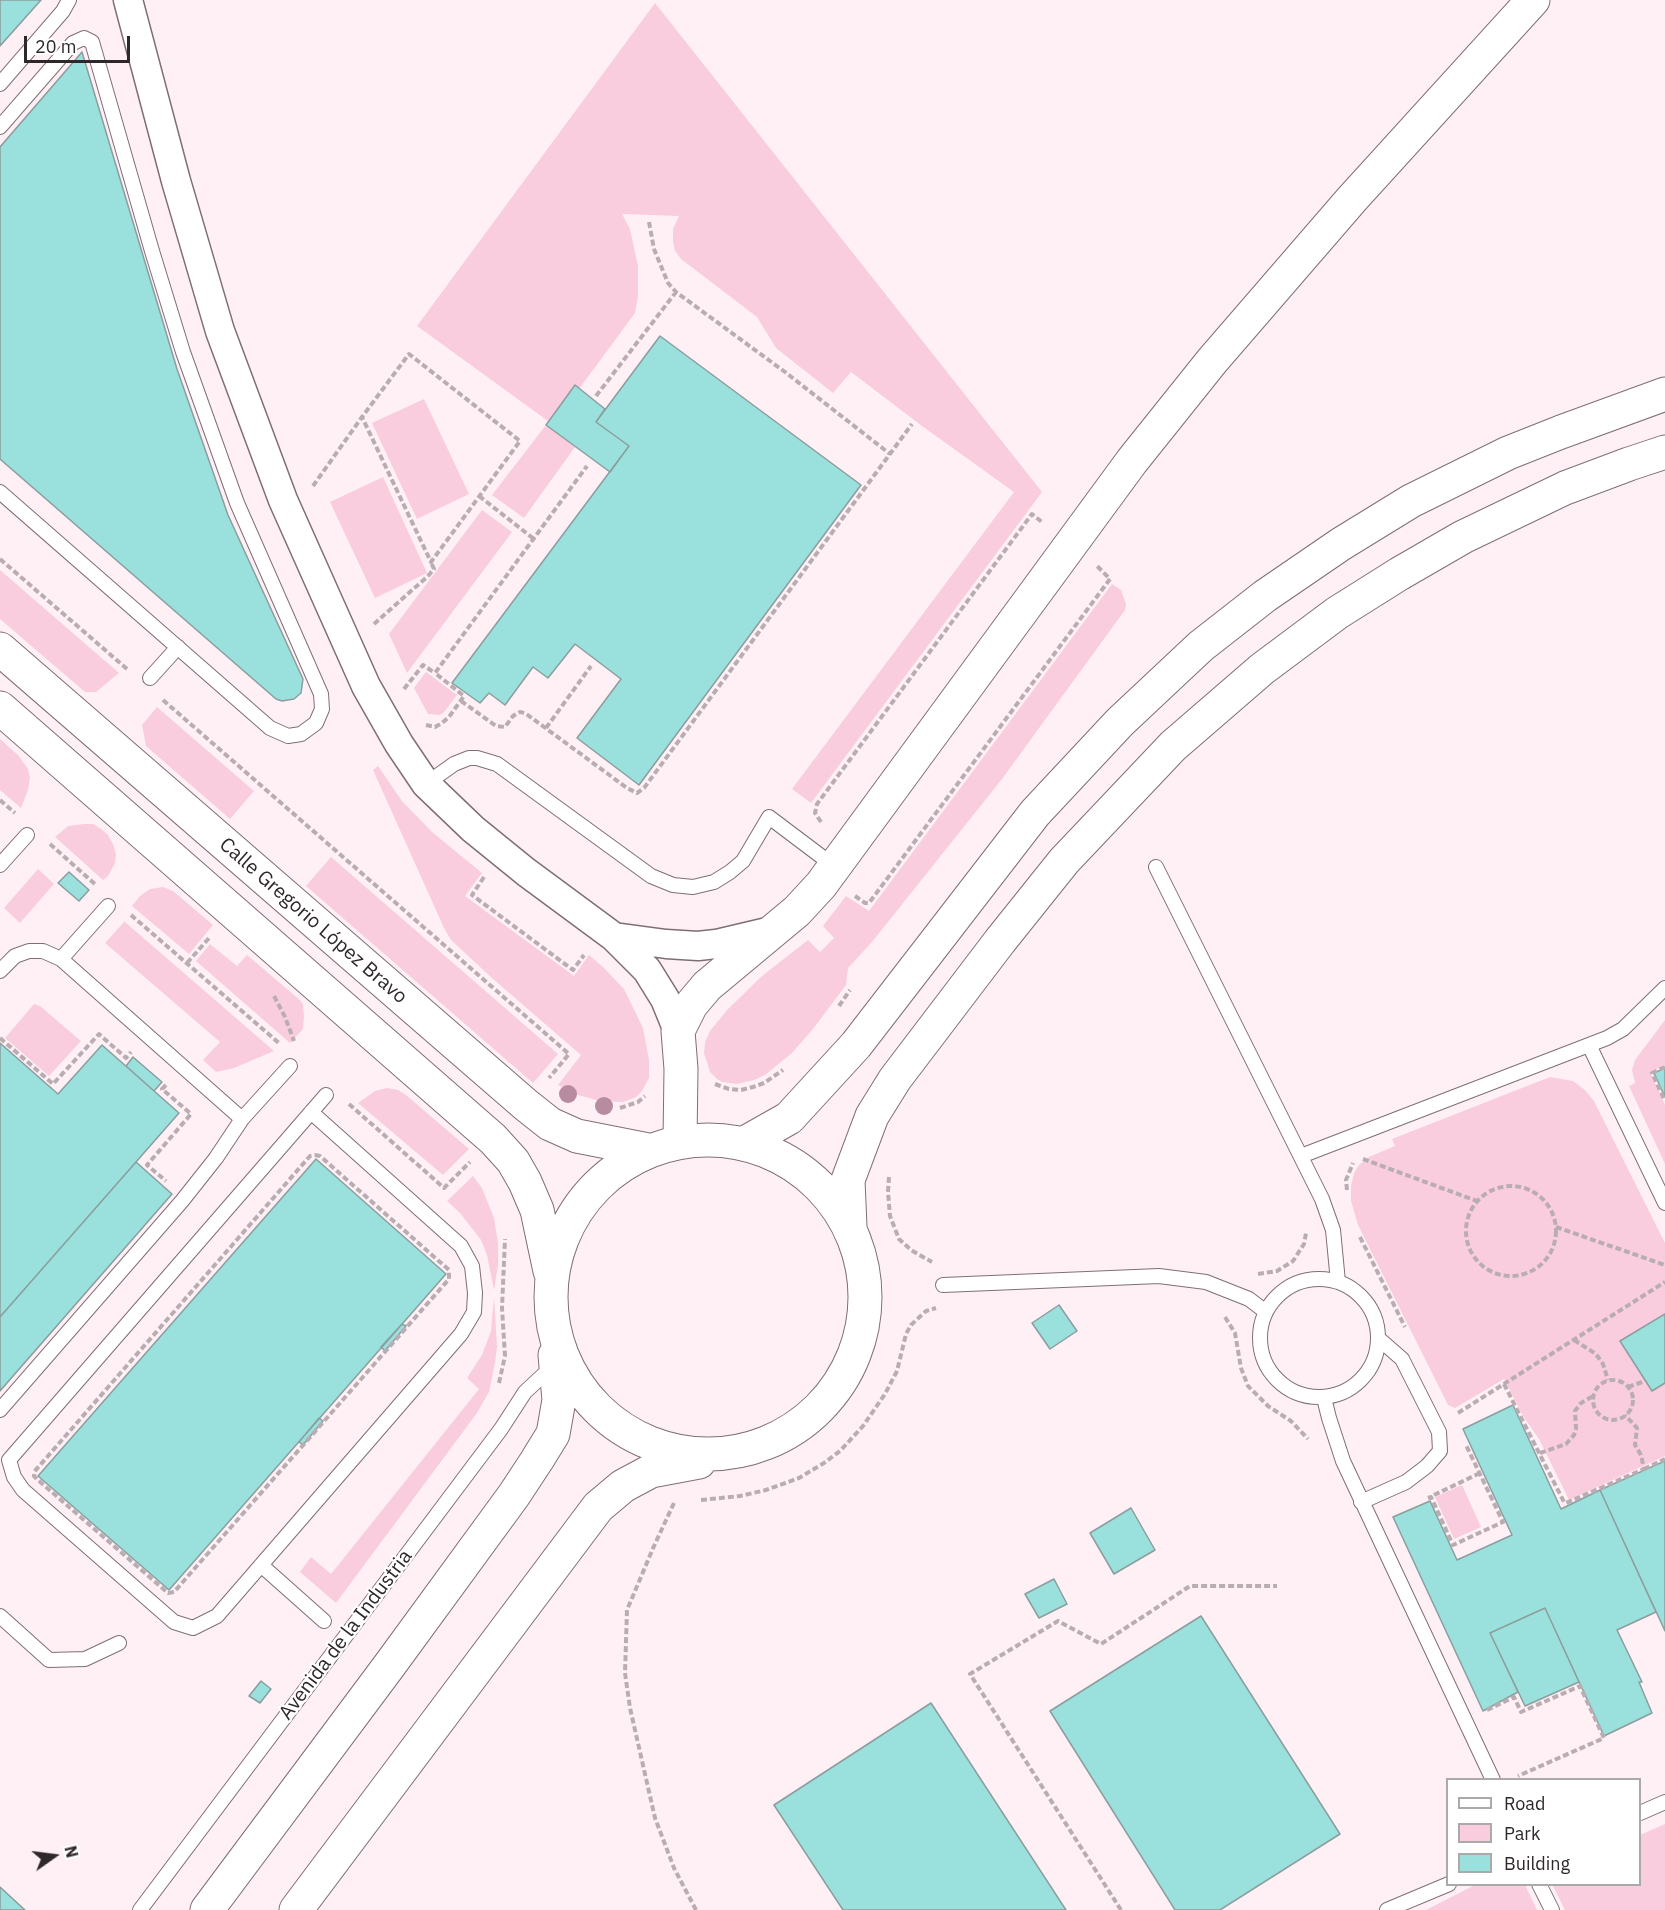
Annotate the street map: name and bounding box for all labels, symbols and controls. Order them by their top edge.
scale bar [27,24,134,62]
text: 20 m [35,35,77,58]
street label: Calle Gregorio López Bravo [214,833,412,1009]
street label: Avenida de la Industria [274,1545,418,1725]
legend [1446,1778,1641,1886]
text: Road [1504,1792,1545,1815]
text: Park [1504,1822,1540,1845]
north arrow [24,1826,84,1886]
text: N [60,1844,83,1860]
text: Building [1504,1852,1570,1875]

